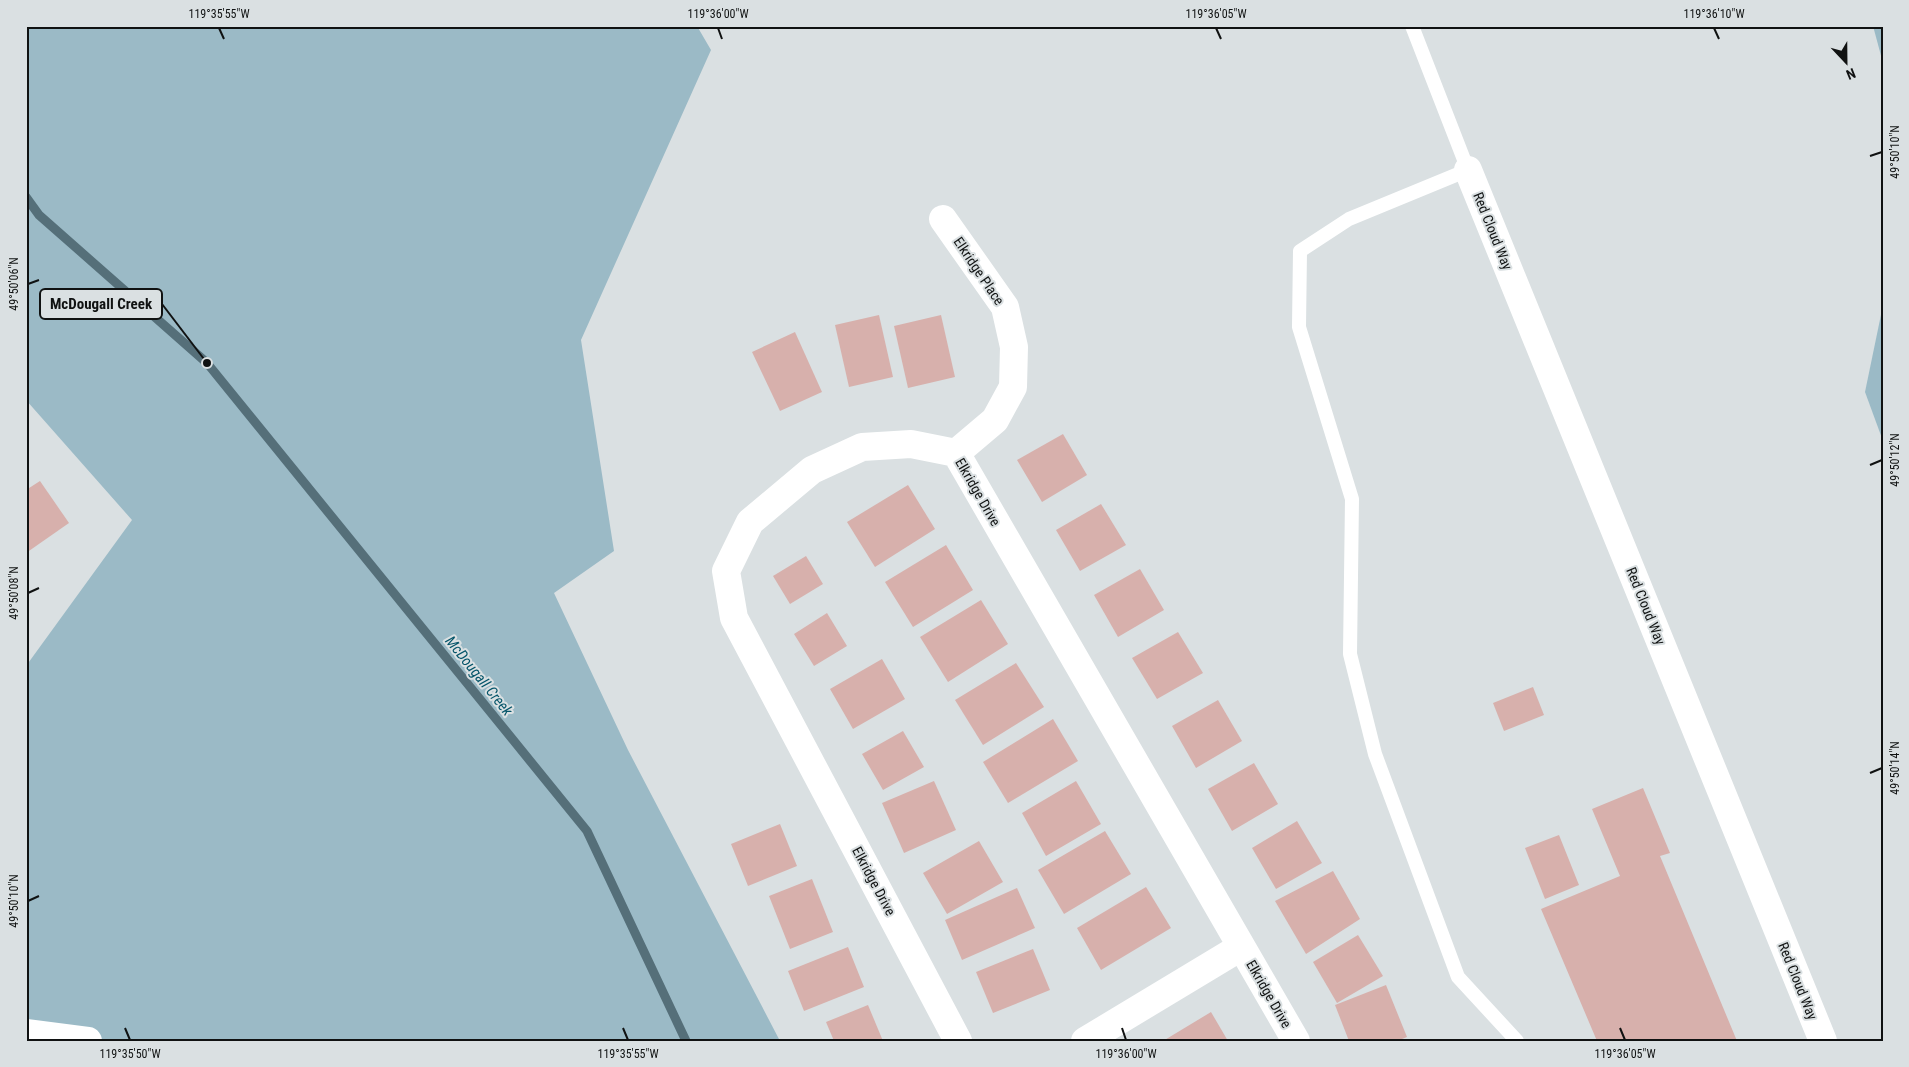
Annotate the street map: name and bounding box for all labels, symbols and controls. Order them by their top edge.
text: 119°35'55"W [188,7,250,21]
text: 119°36'00"W [687,7,749,21]
text: 119°36'05"W [1185,7,1247,21]
text: 119°36'10"W [1683,7,1745,21]
north arrow [1822,38,1872,88]
text: N [1844,65,1858,83]
text: 49°50'10"N [1888,125,1902,179]
street label: Red Cloud Way [1470,190,1516,272]
street label: Elkridge Place [950,234,1008,308]
text: 49°50'06"N [7,257,21,311]
callout: McDougall Creek [40,289,162,319]
text: McDougall Creek [50,295,153,313]
text: 49°50'12"N [1888,433,1902,487]
street label: Elkridge Drive [952,455,1004,529]
street label: Red Cloud Way [1623,565,1669,647]
text: 49°50'08"N [7,566,21,620]
water label: McDougall Creek [441,633,517,720]
text: 49°50'14"N [1888,741,1902,795]
street label: Elkridge Drive [849,844,899,918]
text: 49°50'10"N [7,874,21,928]
street label: Red Cloud Way [1775,940,1821,1022]
street label: Elkridge Drive [1243,957,1295,1031]
text: 119°35'50"W [99,1047,161,1061]
text: 119°35'55"W [597,1047,659,1061]
text: 119°36'00"W [1095,1047,1157,1061]
text: 119°36'05"W [1594,1047,1656,1061]

